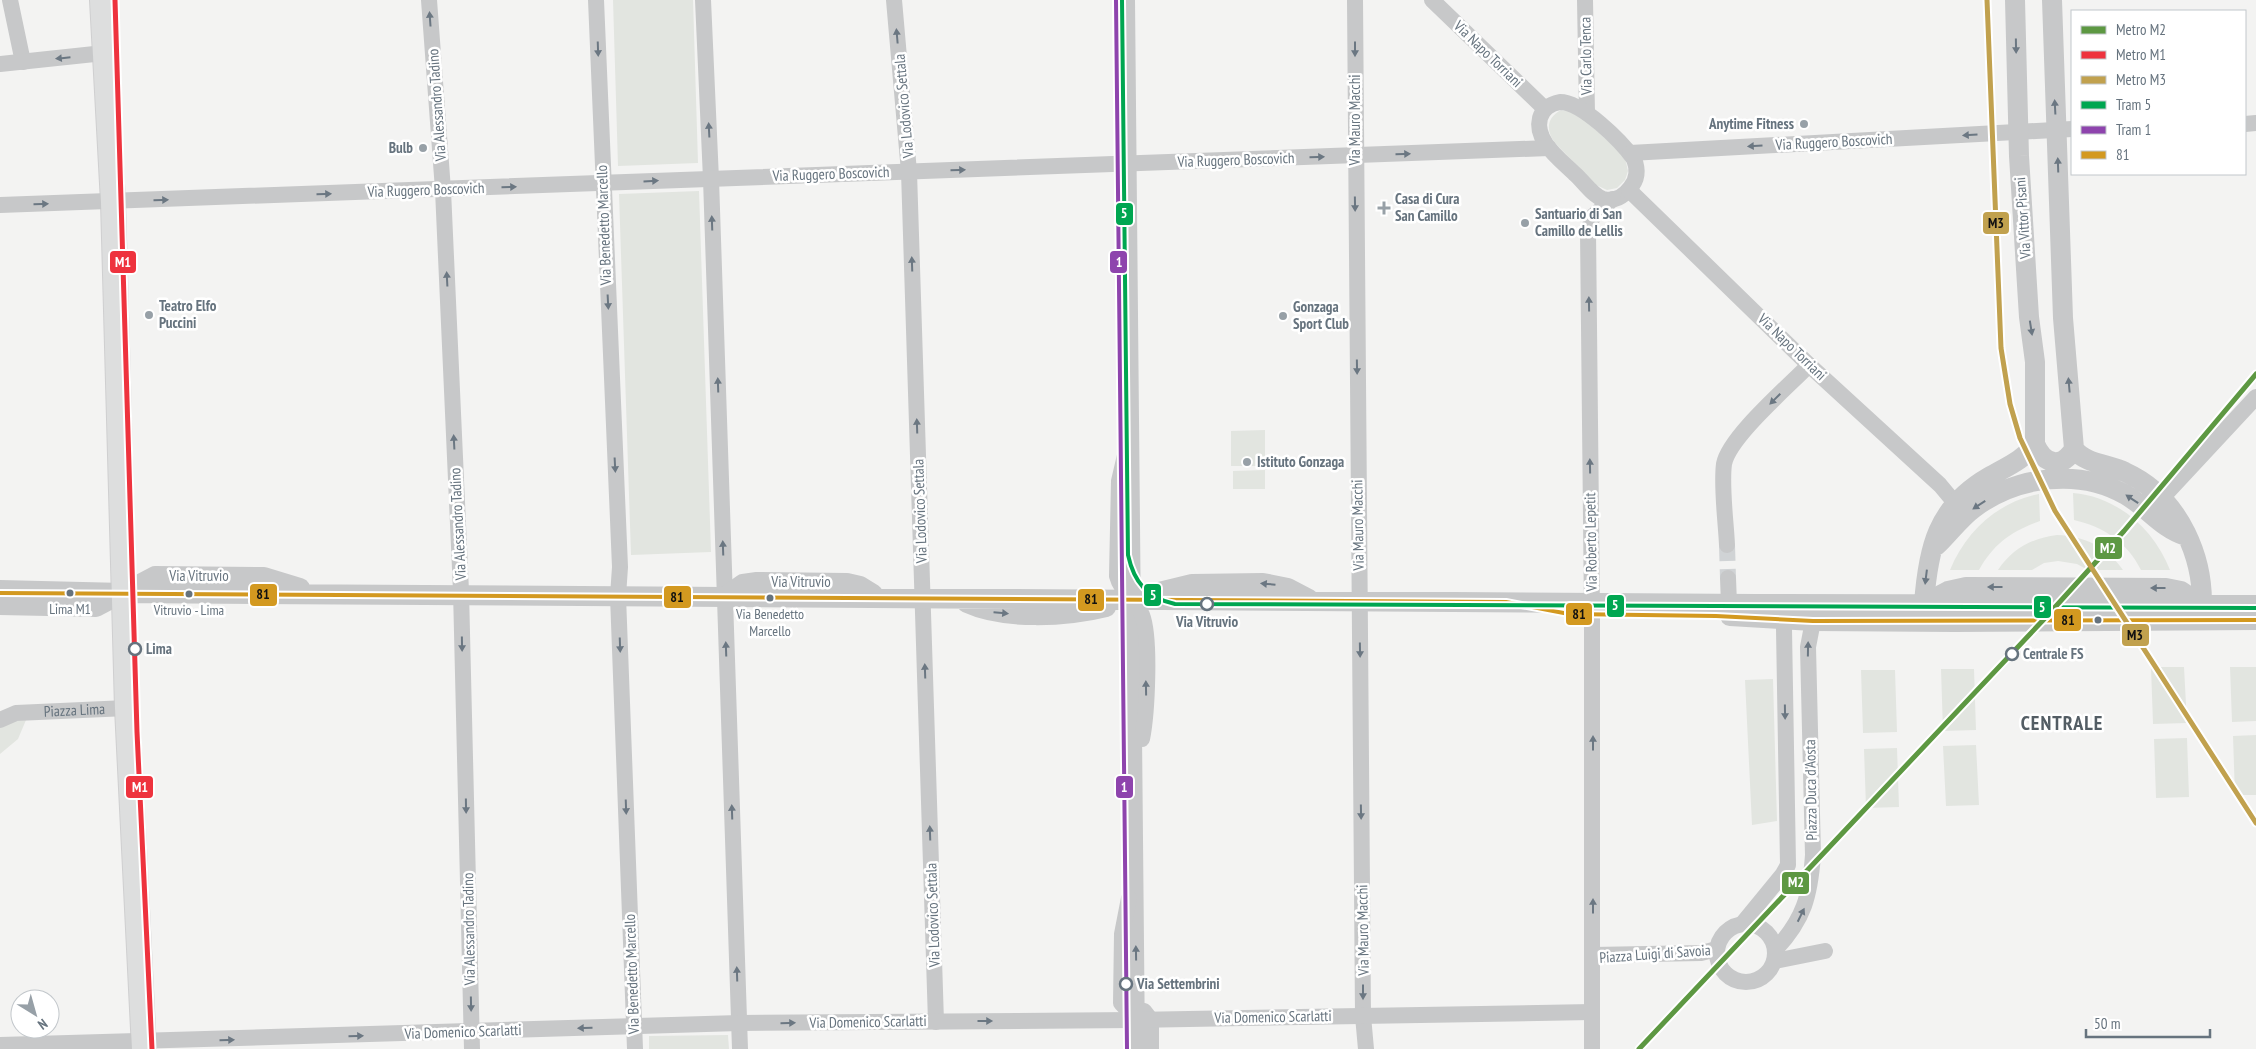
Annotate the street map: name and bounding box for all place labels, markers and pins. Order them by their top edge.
place label: Anytime Fitness [1708,114,1794,133]
marker: Anytime Fitness [1798,118,1810,130]
place label: Bulb [389,138,413,157]
marker: Bulb [417,142,429,154]
place label: Casa di Cura San Camillo [1395,189,1459,225]
marker: Casa di Cura San Camillo [1377,201,1391,215]
place label: Santuario di San Camillo de Lellis [1535,204,1623,240]
marker: Santuario di San Camillo de Lellis [1519,217,1531,229]
place label: Teatro Elfo Puccini [159,296,217,332]
place label: Gonzaga Sport Club [1293,297,1349,333]
marker: Teatro Elfo Puccini [143,309,155,321]
marker: Gonzaga Sport Club [1277,310,1289,322]
place label: Istituto Gonzaga [1257,452,1344,471]
marker: Istituto Gonzaga [1241,456,1253,468]
marker: Lima M1 [65,588,75,598]
marker: Vitruvio - Lima [184,589,194,599]
marker: Via Benedetto Marcello [765,593,775,603]
marker: Via Vitruvio [1200,597,1214,611]
place label: Lima M1 [49,600,91,618]
place label: Vitruvio - Lima [153,601,224,619]
place label: Via Benedetto Marcello [735,605,804,640]
place label: Via Vitruvio [1175,612,1238,631]
unlabelled marker [2093,615,2103,625]
place label: Lima [146,639,172,658]
marker: Lima [128,642,142,656]
place label: Centrale FS [2023,644,2084,663]
marker: Centrale FS [2005,647,2019,661]
place label: Via Settembrini [1136,974,1220,993]
marker: Via Settembrini [1119,977,1133,991]

